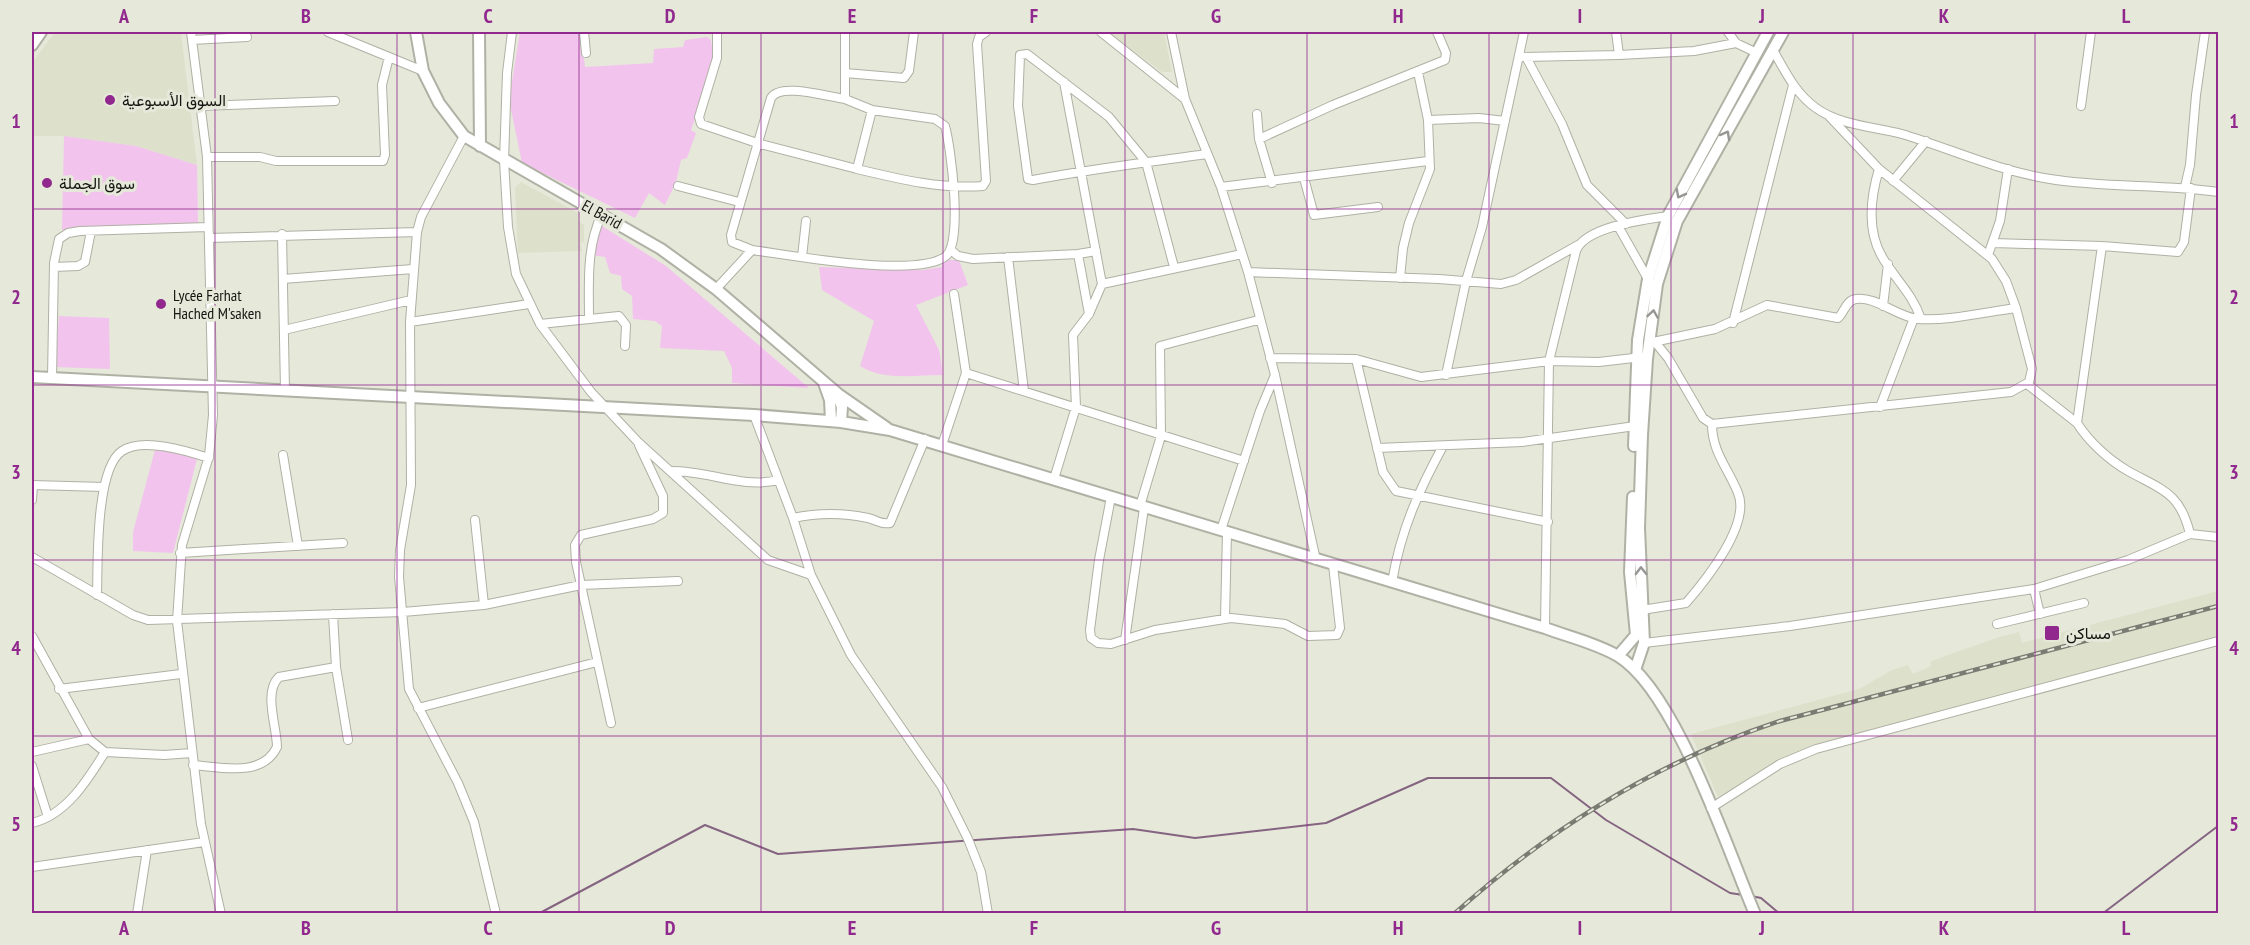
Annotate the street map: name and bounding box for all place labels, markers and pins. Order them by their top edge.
place label: السوق اﻷسبوعية [122,90,226,111]
marker: السوق اﻷسبوعية [103,93,117,107]
place label: سوق الجملة [59,173,135,194]
marker: سوق الجملة [40,176,54,190]
place label: Lycée Farhat Hached M'saken [173,285,261,323]
marker: Lycée Farhat Hached M'saken [154,297,168,311]
place label: مساكن [2066,623,2111,644]
marker: مساكن [2043,624,2061,642]

